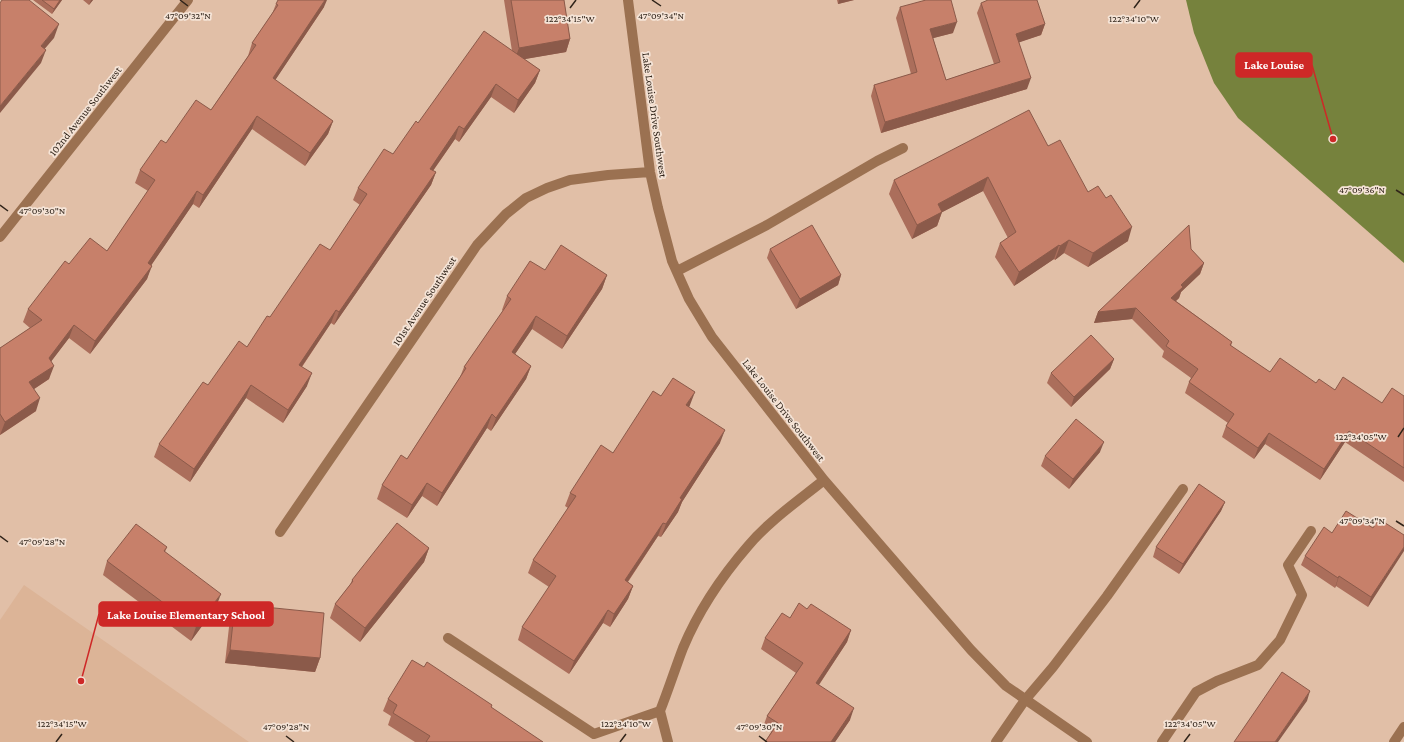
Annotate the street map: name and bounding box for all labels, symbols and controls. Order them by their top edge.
text: 47°09'32"N [165,10,211,21]
text: 47°09'34"N [638,10,684,21]
text: 122°34'15"W [545,13,595,24]
text: 122°34'10"W [1109,13,1160,24]
street label: Lake Louise Drive Southwest [640,52,670,179]
callout: Lake Louise [1236,53,1312,77]
text: Lake Louise [1244,58,1304,72]
street label: 102nd Avenue Southwest [46,64,124,158]
text: 47°09'36"N [1339,184,1386,195]
text: 47°09'30"N [19,205,66,216]
street label: 101st Avenue Southwest [390,254,458,348]
street label: Lake Louise Drive Southwest [740,357,828,464]
text: 122°34'05"W [1335,431,1387,442]
text: 47°09'34"N [1339,515,1385,526]
text: 47°09'28"N [19,536,66,547]
callout: Lake Louise Elementary School [99,602,273,626]
text: Lake Louise Elementary School [107,608,266,622]
text: 122°34'15"W [37,718,87,729]
text: 122°34'10"W [601,718,652,729]
text: 122°34'05"W [1164,718,1216,729]
text: 47°09'28"N [263,721,310,732]
text: 47°09'30"N [736,721,783,732]

